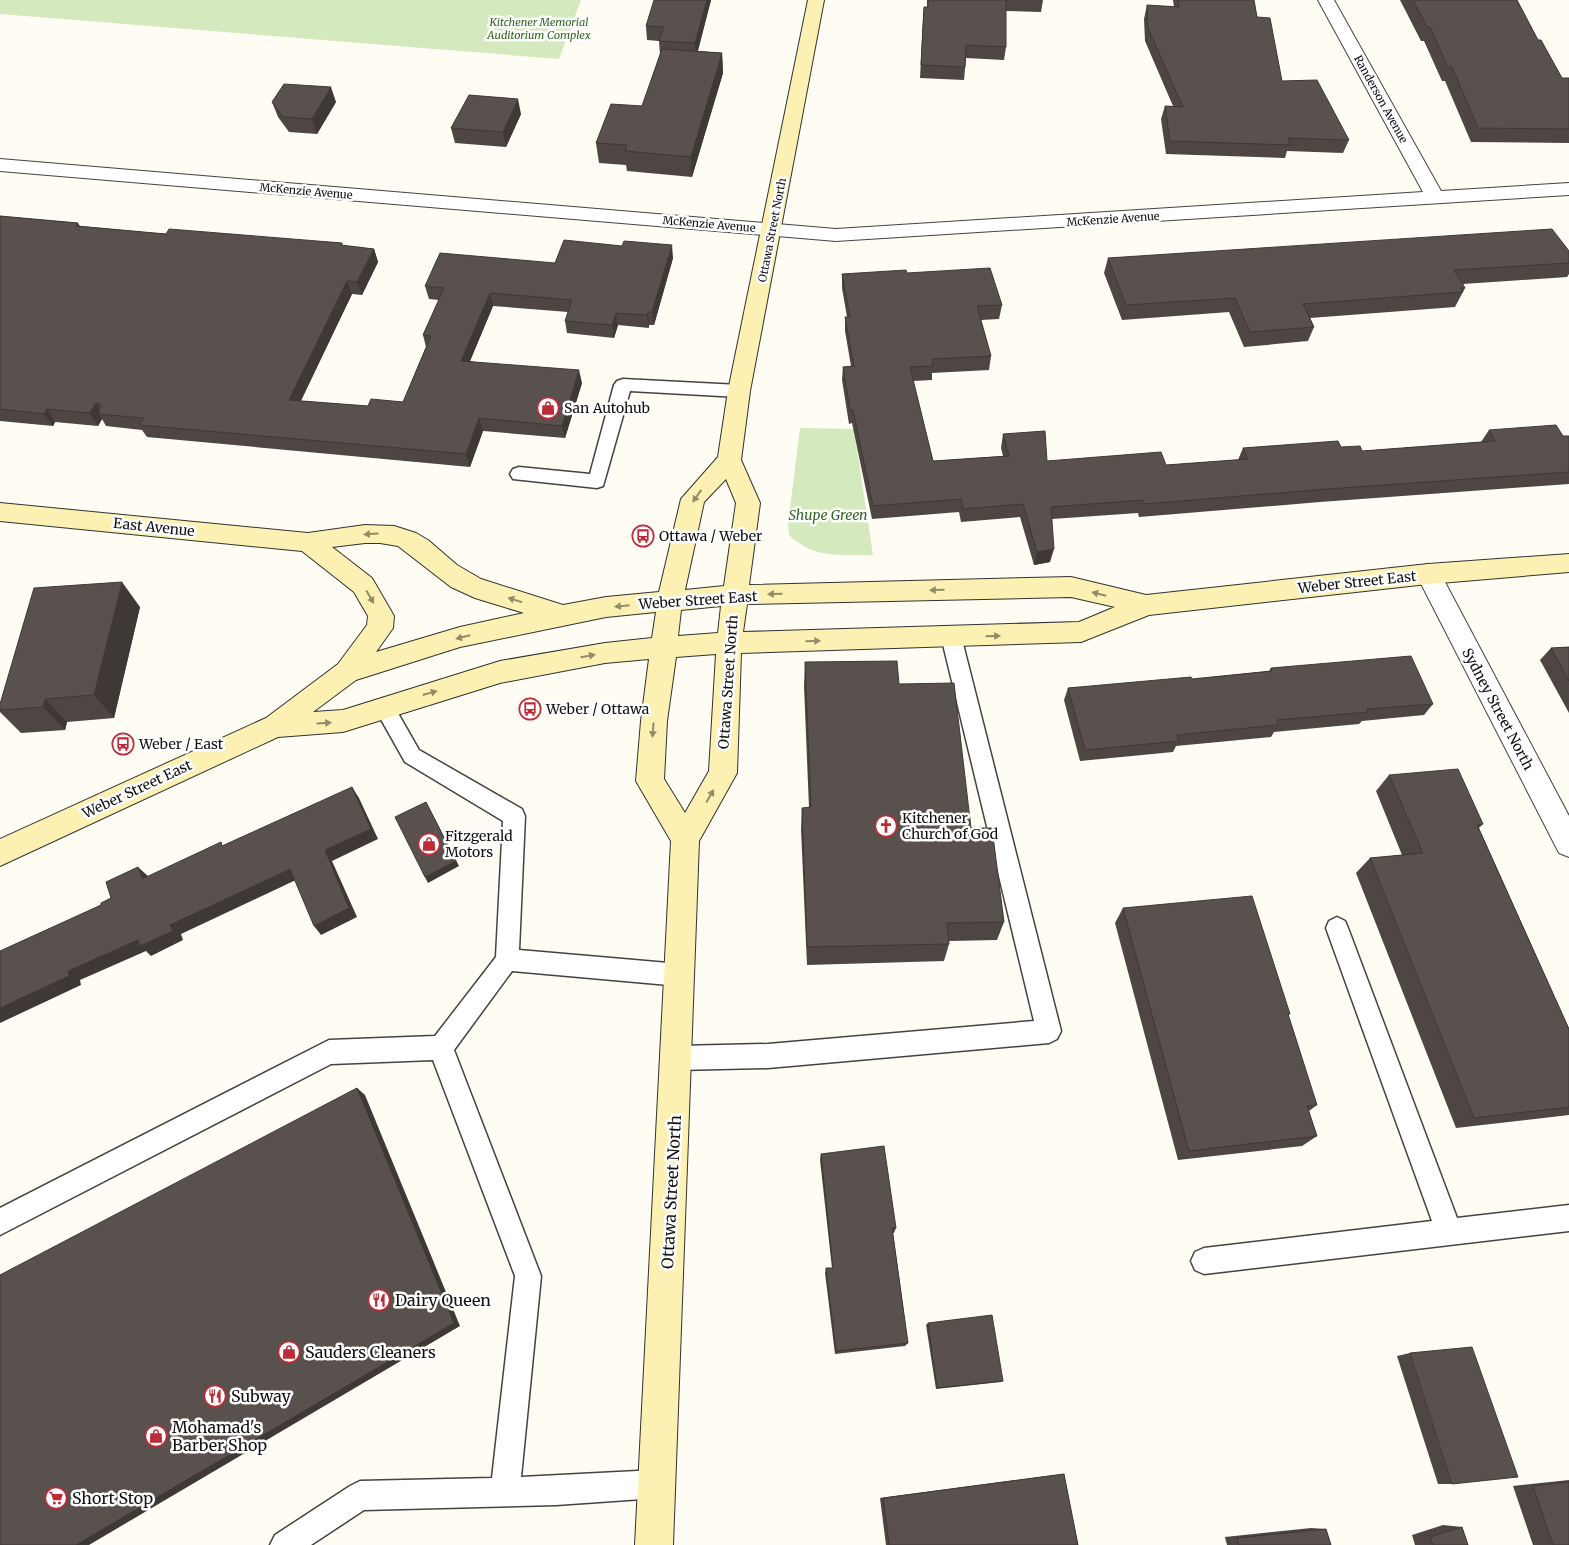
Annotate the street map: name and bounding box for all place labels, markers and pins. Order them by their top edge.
shop icon: San Autohub [536,396,560,420]
place label: San Autohub [564,399,650,417]
bus stop icon: Ottawa / Weber [631,524,655,548]
place label: Ottawa / Weber [659,527,762,545]
bus stop icon: Weber / Ottawa [518,697,542,721]
place label: Weber / Ottawa [545,700,650,718]
bus stop icon: Weber / East [111,732,135,756]
place label: Weber / East [138,735,224,753]
place label: Kitchener Church of God [902,809,999,843]
church icon: Kitchener Church of God [874,814,898,838]
place label: Fitzgerald Motors [445,827,513,861]
shop icon: Fitzgerald Motors [417,832,441,856]
restaurant icon: Dairy Queen [367,1288,391,1312]
place label: Dairy Queen [395,1290,491,1310]
shop icon: Sauders Cleaners [277,1340,301,1364]
place label: Sauders Cleaners [305,1342,436,1362]
restaurant icon: Subway [203,1384,227,1408]
place label: Subway [231,1386,291,1406]
place label: Mohamad's Barber Shop [172,1417,267,1455]
shop icon: Mohamad's Barber Shop [144,1424,168,1448]
supermarket icon: Short Stop [44,1486,68,1510]
place label: Short Stop [72,1488,153,1508]

